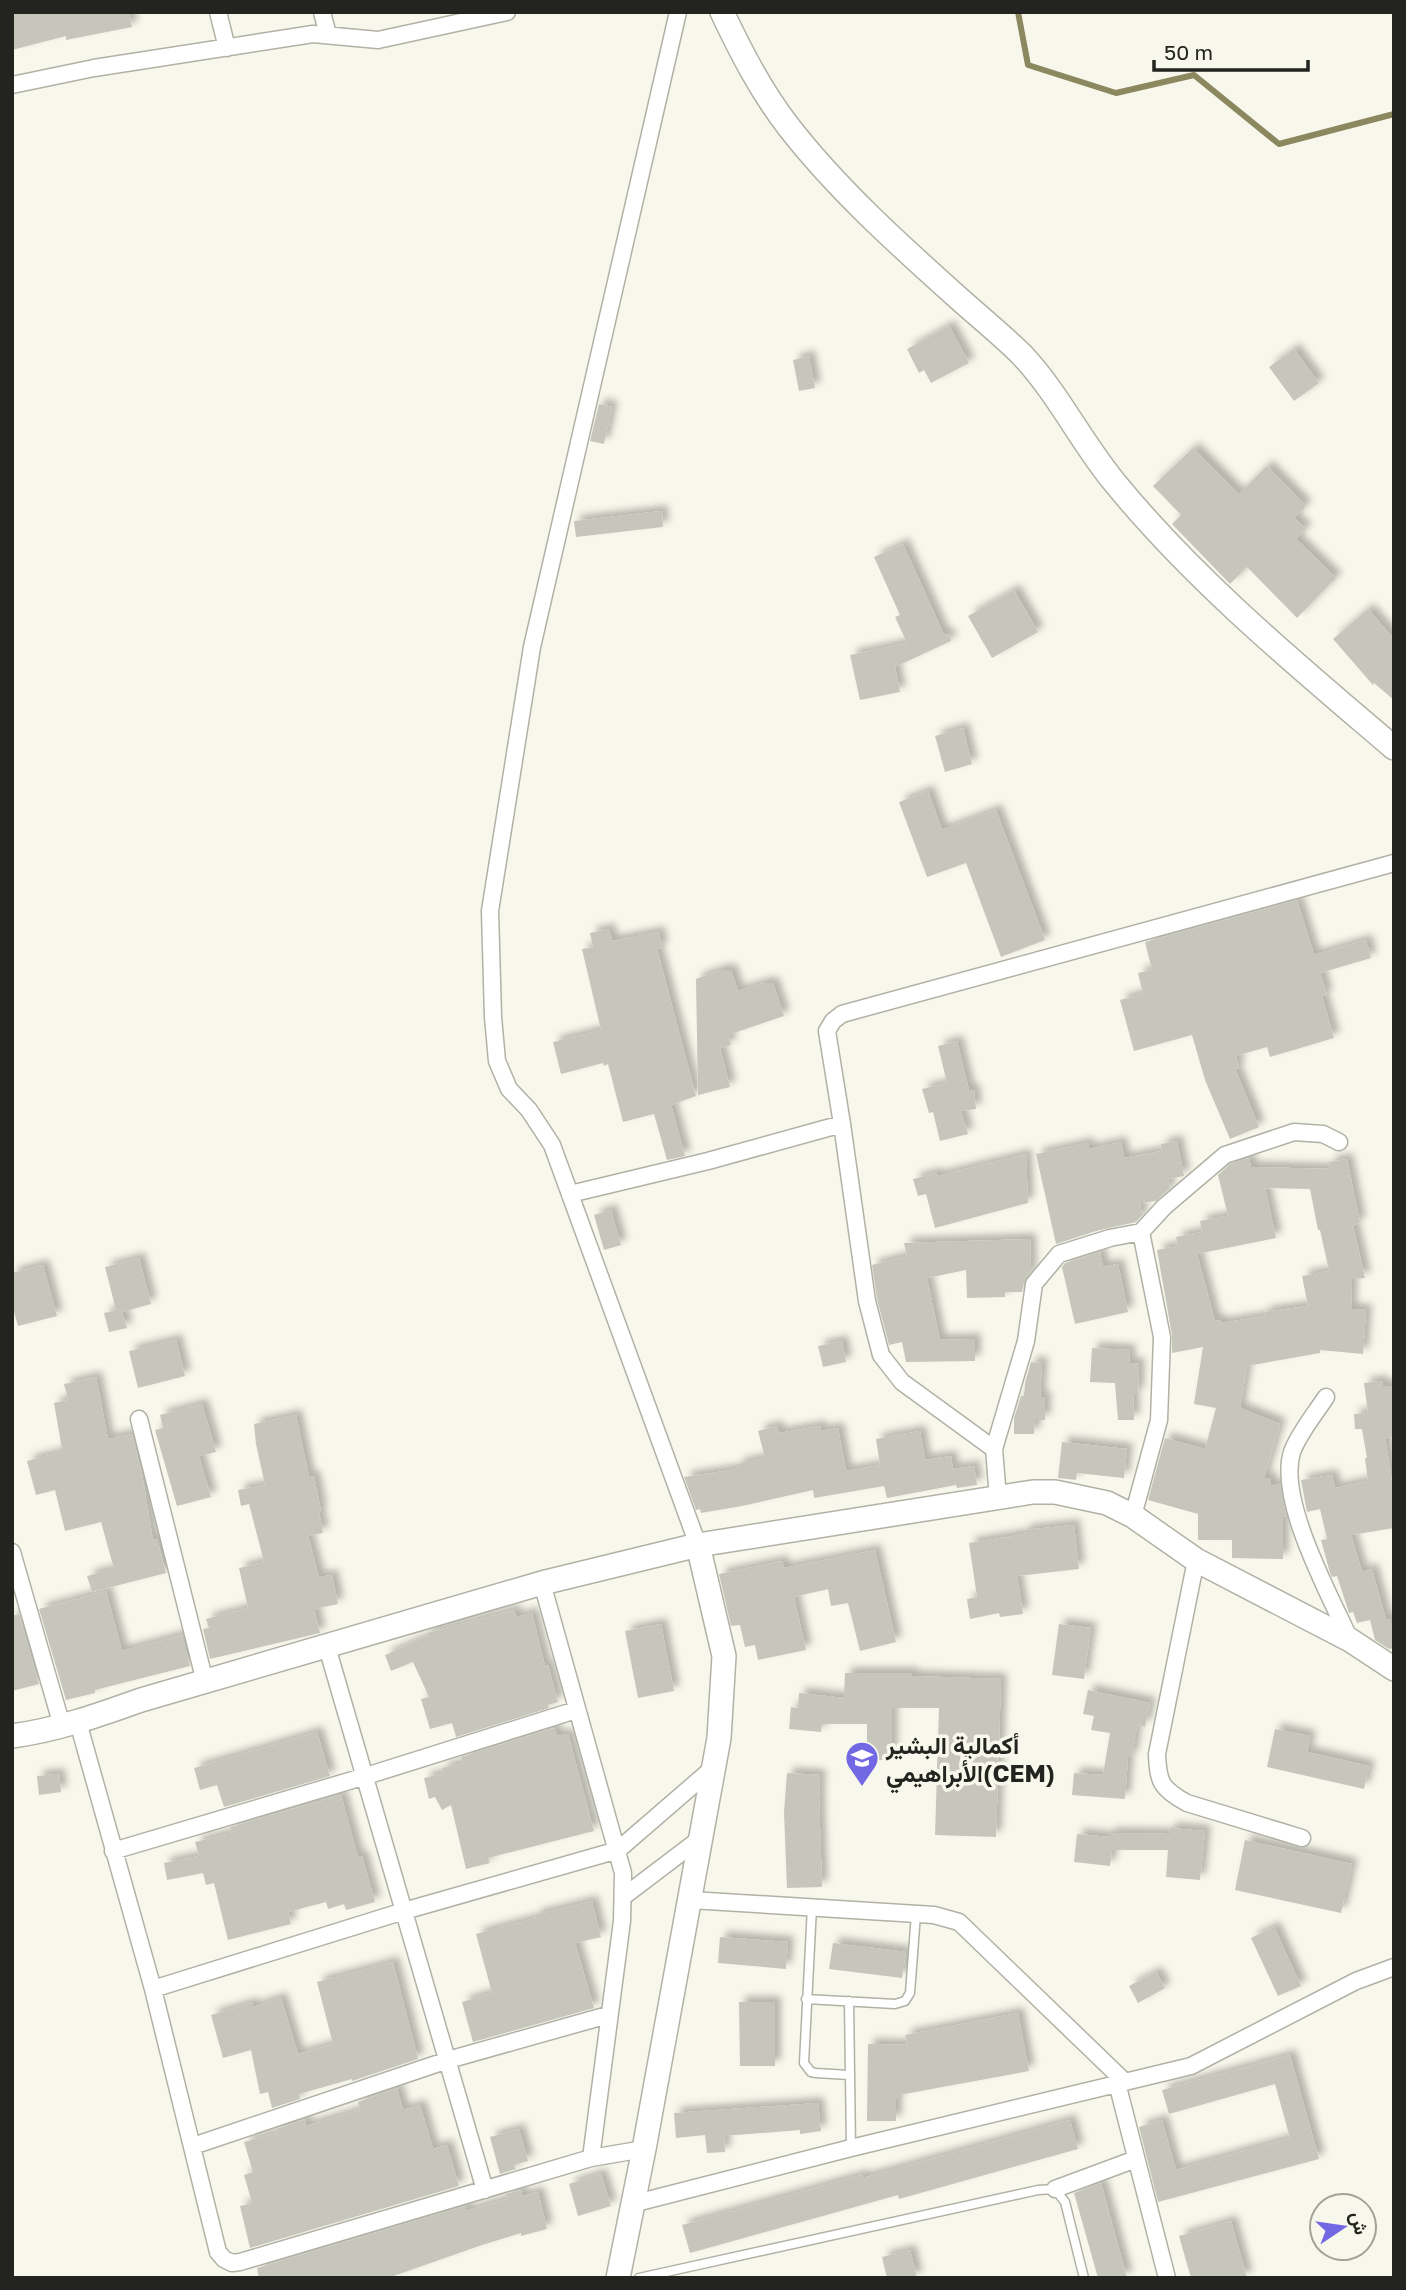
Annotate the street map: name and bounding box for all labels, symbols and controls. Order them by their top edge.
scale bar [1154,28,1308,72]
text: 50 m [1164,39,1213,65]
place label: أكمالية البشير الأبراهيمي(CEM) [885,1730,1055,1794]
school or university icon: أكمالية البشير الأبراهيمي(CEM) [843,1739,881,1788]
north arrow [1308,2192,1378,2262]
text: ش [1345,2209,1374,2237]

